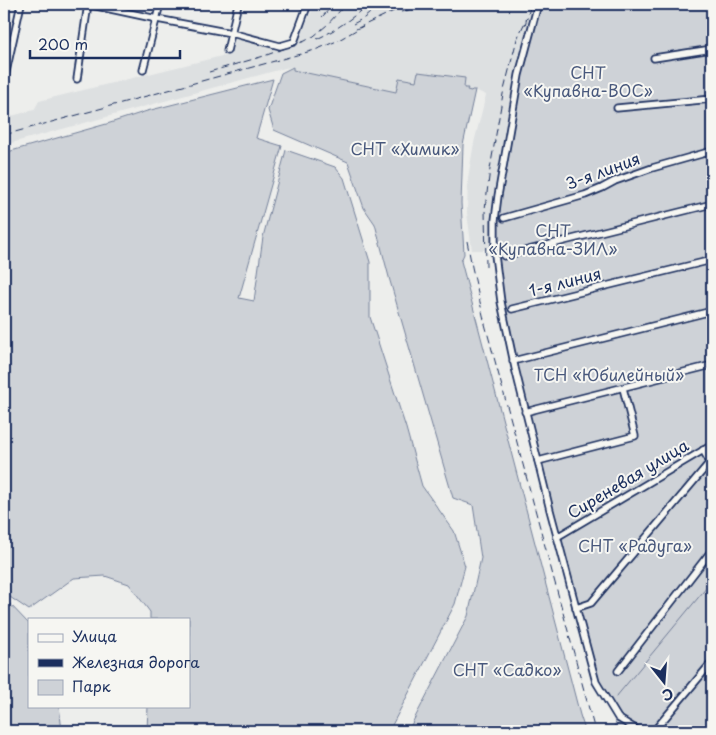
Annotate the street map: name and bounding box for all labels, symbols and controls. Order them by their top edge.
scale bar [30,28,180,60]
text: 200 m [38,32,88,55]
park label: СНТ «Купавна-ВОС» [523,60,653,102]
park label: СНТ «Химик» [351,136,459,160]
street label: 3-я линия [562,146,643,195]
park label: СНТ «Купавна-ЗИЛ» [489,218,617,260]
street label: 1-я линия [526,260,604,302]
park label: ТСН «Юбилейный» [534,362,684,386]
street label: Сиреневая улица [562,432,693,524]
park label: СНТ «Радуга» [578,533,692,557]
legend [28,618,190,708]
text: Улица [72,624,117,647]
text: Железная дорога [72,650,200,673]
park label: СНТ «Садко» [453,657,561,681]
north arrow [638,658,688,708]
text: Парк [72,674,111,697]
text: С [660,683,676,706]

